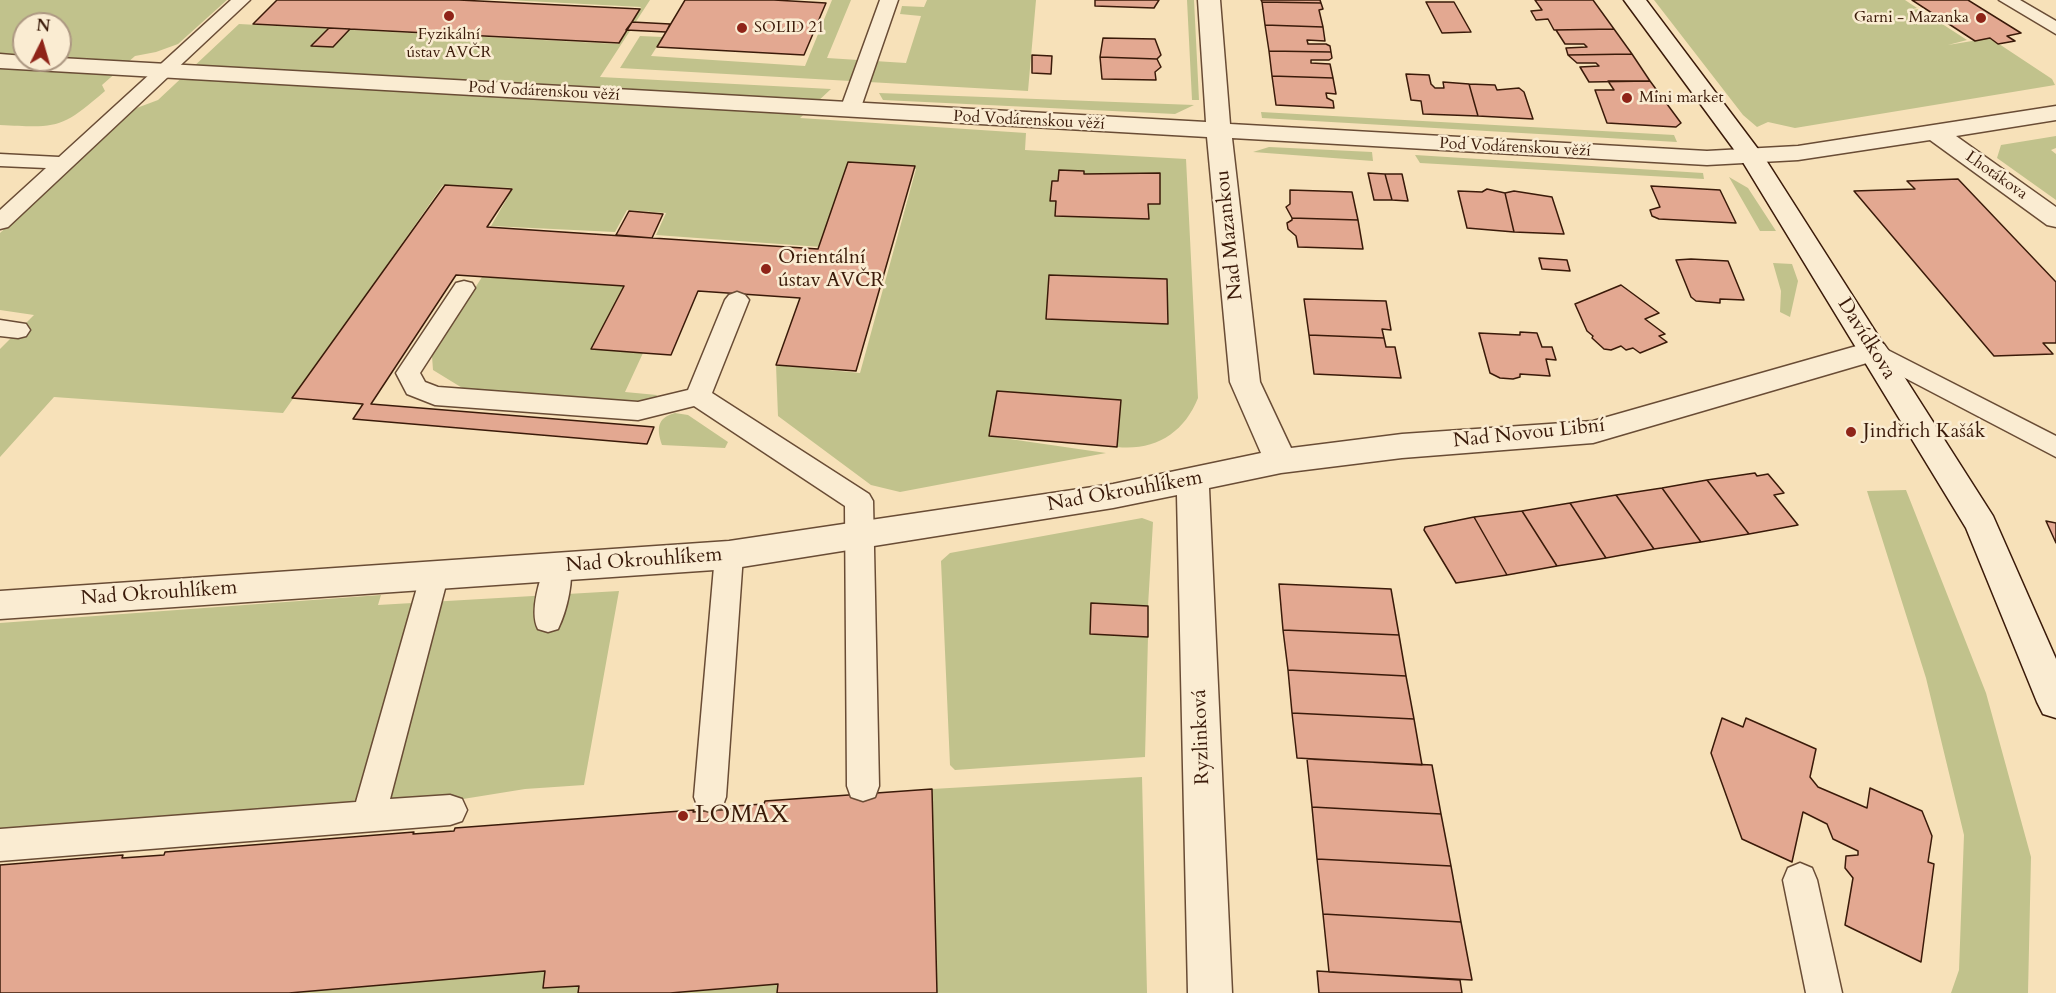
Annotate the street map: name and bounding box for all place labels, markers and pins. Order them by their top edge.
place label: Garni - Mazanka [1854,8,1969,28]
marker: Fyzikální ústav AVČR [442,9,456,23]
marker: Garni - Mazanka [1974,11,1988,25]
place label: SOLID 21 [754,18,825,38]
marker: SOLID 21 [735,21,749,35]
place label: Fyzikální ústav AVČR [407,25,491,63]
place label: Mini market [1639,88,1724,108]
marker: Mini market [1620,91,1634,105]
place label: Orientální ústav AVČR [778,246,884,293]
marker: Orientální ústav AVČR [759,262,773,276]
place label: Jindřich Kašák [1863,420,1985,444]
marker: Jindřich Kašák [1844,425,1858,439]
place label: LOMAX [695,802,789,830]
marker: LOMAX [676,809,690,823]

